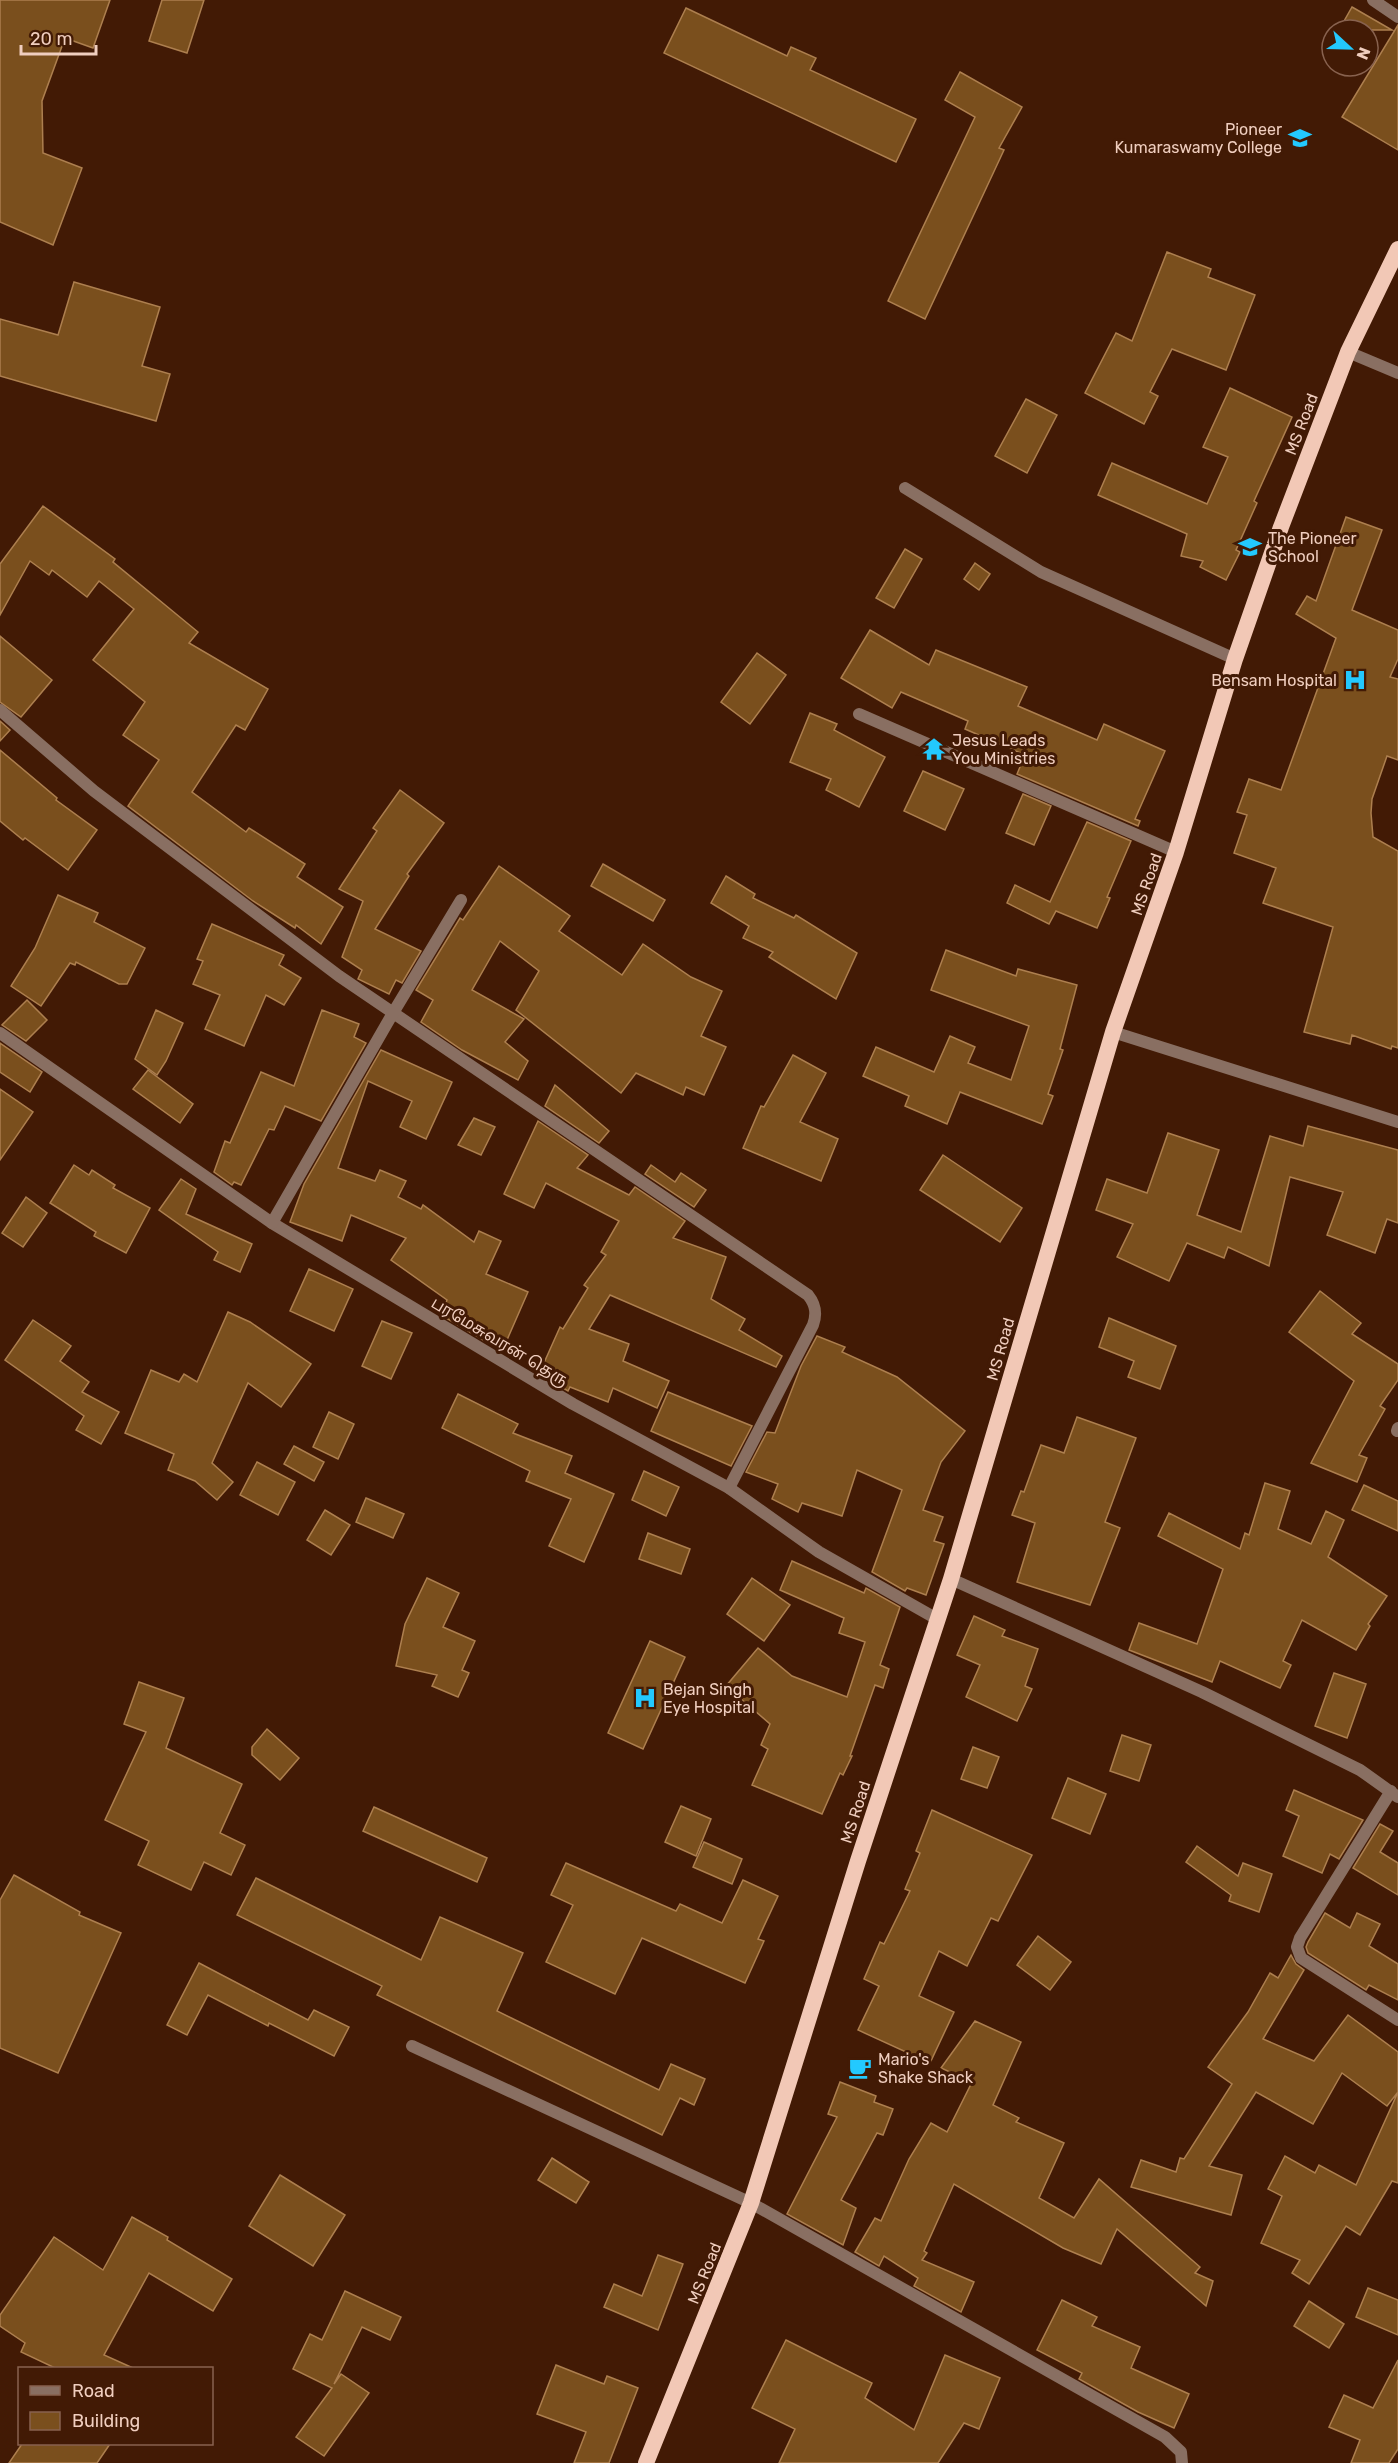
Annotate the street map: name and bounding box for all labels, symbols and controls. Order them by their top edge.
scale bar [21,18,96,56]
north arrow [1320,18,1380,78]
text: 20 m [30,28,72,50]
text: N [1352,45,1374,62]
place label: Pioneer Kumaraswamy College [1115,120,1282,157]
school or university icon: Pioneer Kumaraswamy College [1287,125,1313,151]
street label: MS Road [1281,391,1322,458]
place label: The Pioneer School [1268,529,1357,566]
school or university icon: The Pioneer School [1237,534,1263,560]
hospital icon: Bensam Hospital [1342,667,1368,693]
place label: Bensam Hospital [1211,671,1337,690]
place label: Jesus Leads You Ministries [952,731,1055,768]
temple icon: Jesus Leads You Ministries [921,736,947,762]
street label: MS Road [1127,851,1166,918]
street label: பரமேசுவரன் தெரு [427,1293,572,1392]
street label: MS Road [982,1316,1019,1383]
place label: Bejan Singh Eye Hospital [663,1680,755,1717]
hospital icon: Bejan Singh Eye Hospital [632,1685,658,1711]
street label: MS Road [836,1779,874,1846]
place label: Mario's Shake Shack [878,2050,974,2087]
cafe icon: Mario's Shake Shack [847,2055,873,2081]
street label: MS Road [684,2240,725,2307]
legend [18,2367,213,2445]
text: Road [72,2380,115,2402]
text: Building [72,2410,140,2432]

